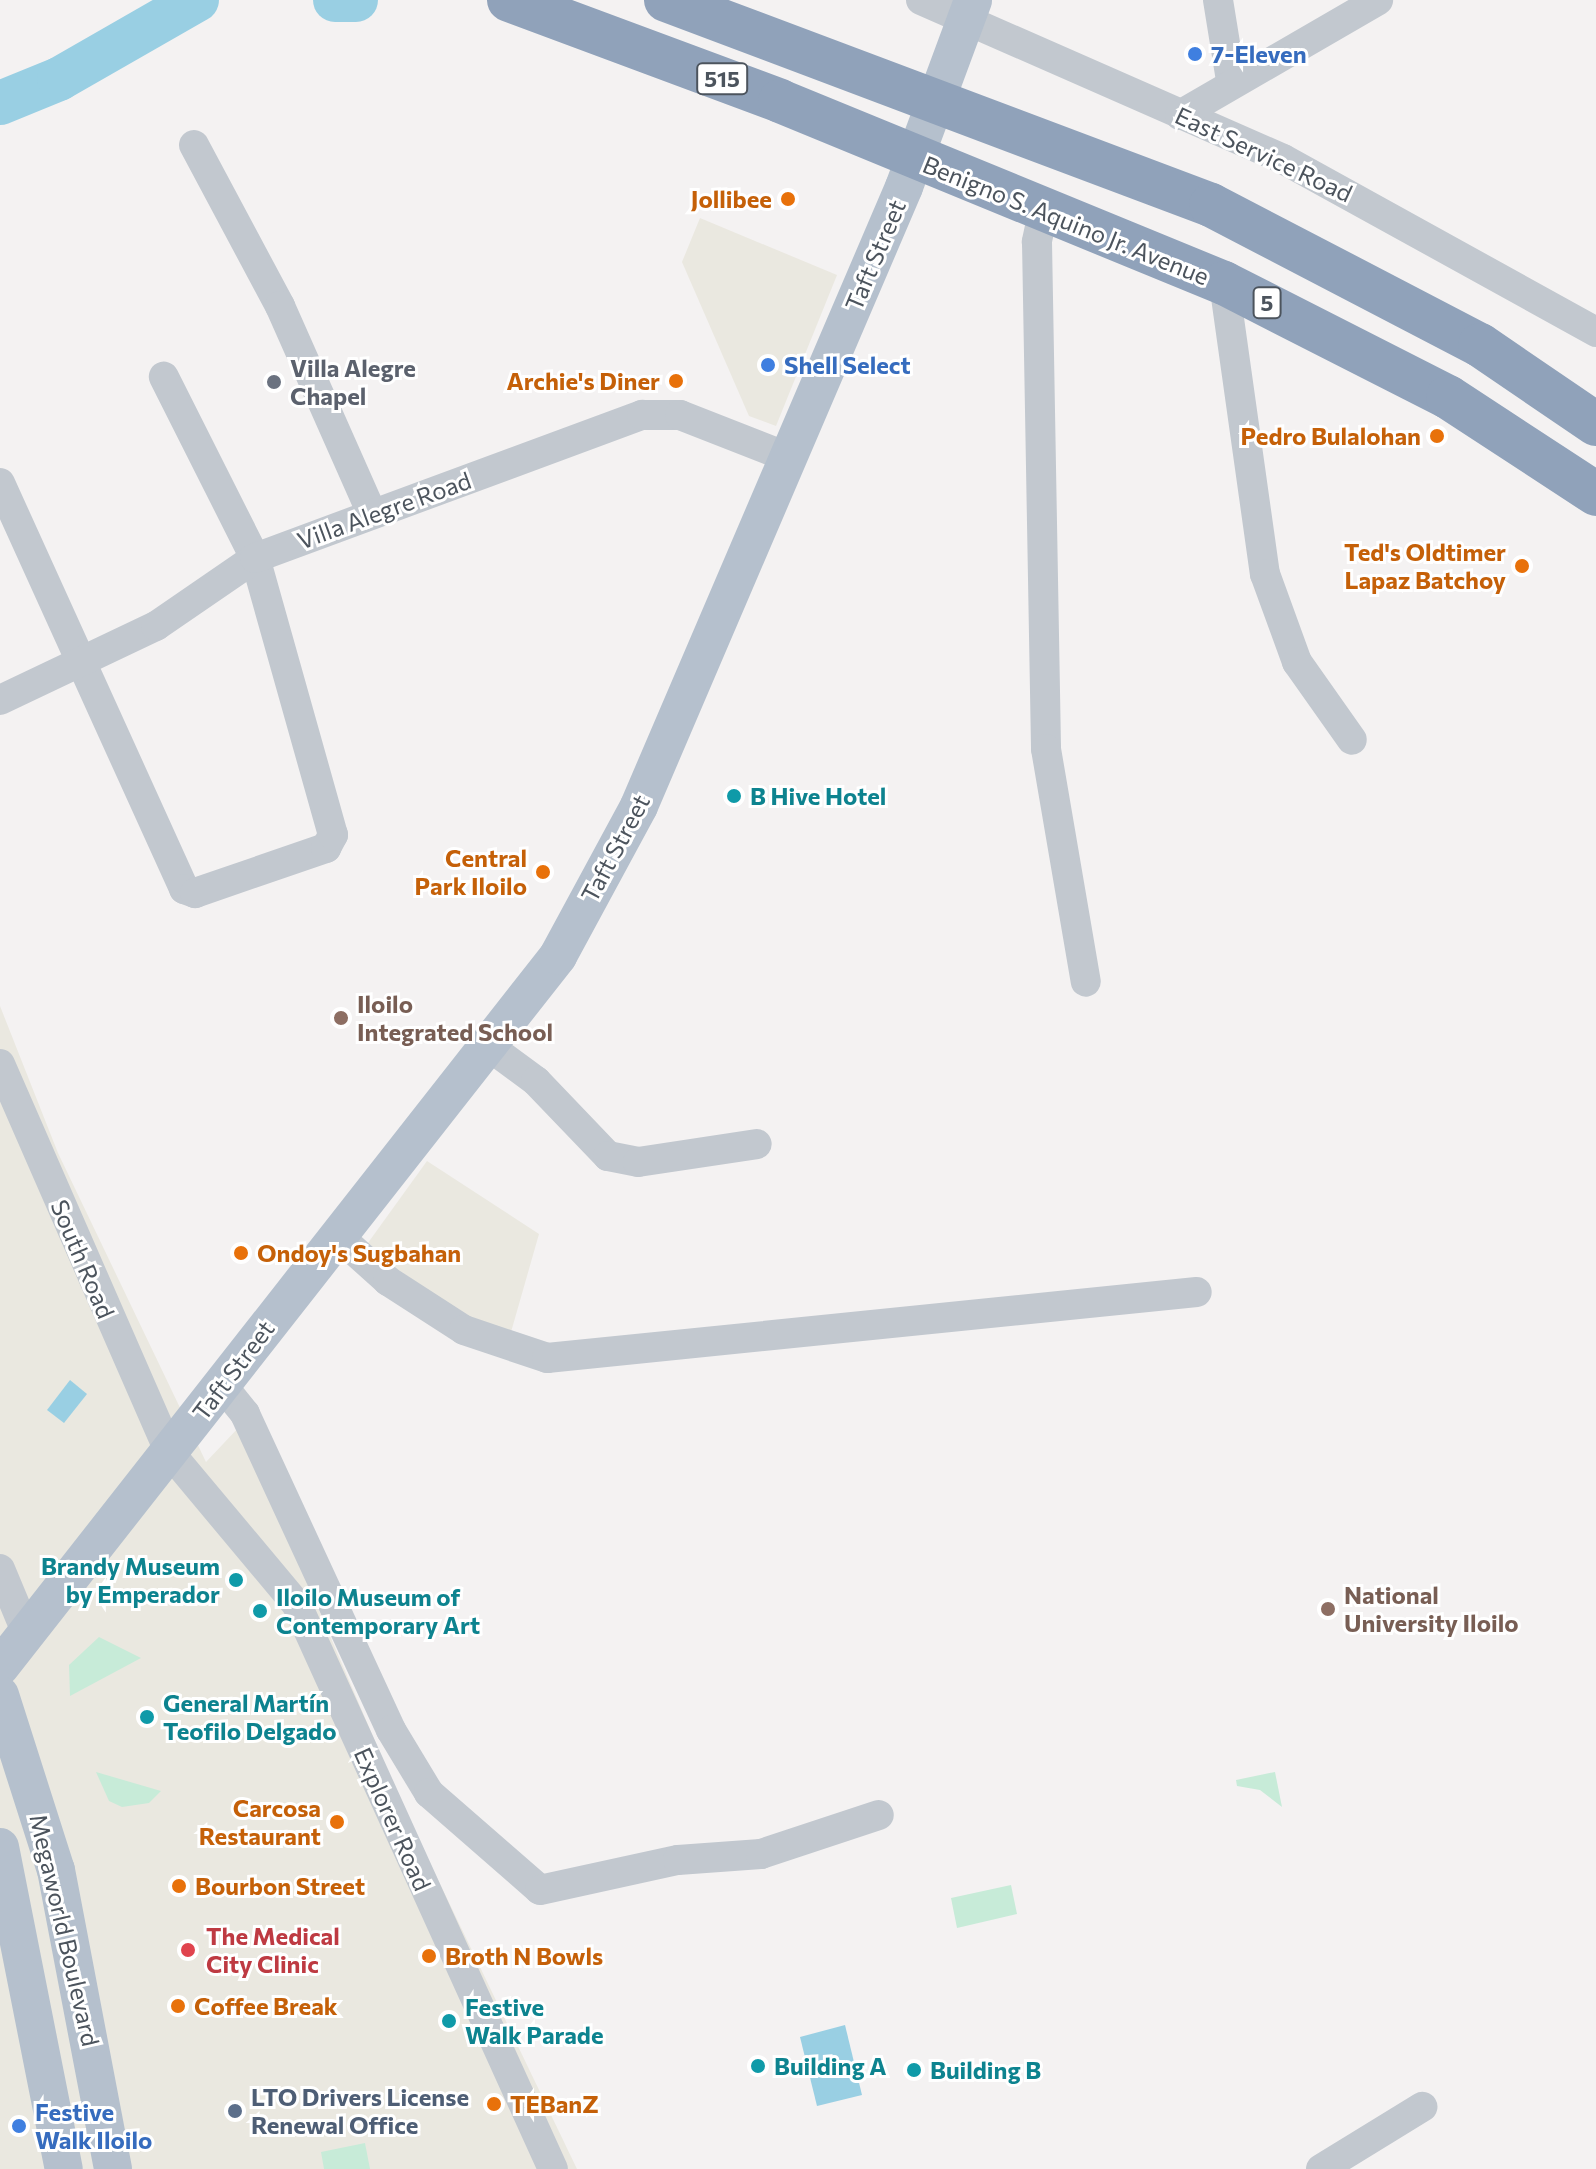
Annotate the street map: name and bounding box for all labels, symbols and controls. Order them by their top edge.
place label: 7-Eleven [1211,40,1307,68]
marker: 7-Eleven [1186,45,1204,63]
road number: 515 [696,61,748,97]
street label: East Service Road [1171,100,1357,208]
street label: Benigno S. Aquino Jr. Avenue [919,149,1213,291]
place label: Jollibee [691,185,772,213]
marker: Jollibee [779,190,797,208]
street label: Taft Street [839,195,911,315]
road number: 5 [1251,285,1283,321]
place label: Shell Select [784,351,911,379]
place label: Villa Alegre Chapel [290,354,416,410]
marker: Shell Select [759,356,777,374]
place label: Archie's Diner [506,367,660,395]
marker: Archie's Diner [667,372,685,390]
marker: Villa Alegre Chapel [265,373,283,391]
place label: Pedro Bulalohan [1241,422,1421,450]
marker: Pedro Bulalohan [1428,427,1446,445]
street label: Villa Alegre Road [293,465,475,555]
place label: Ted's Oldtimer Lapaz Batchoy [1344,538,1506,594]
marker: Ted's Oldtimer Lapaz Batchoy [1513,557,1531,575]
place label: B Hive Hotel [750,782,886,810]
marker: B Hive Hotel [725,787,743,805]
street label: Taft Street [575,789,655,907]
place label: Central Park Iloilo [415,844,527,900]
marker: Central Park Iloilo [534,863,552,881]
place label: Iloilo Integrated School [357,990,553,1046]
marker: Iloilo Integrated School [332,1009,350,1027]
street label: South Road [45,1195,121,1323]
place label: Ondoy's Sugbahan [257,1239,461,1267]
marker: Ondoy's Sugbahan [232,1244,250,1262]
street label: Taft Street [186,1314,280,1426]
place label: Brandy Museum by Emperador [41,1552,220,1608]
marker: Brandy Museum by Emperador [227,1571,245,1589]
place label: National University Iloilo [1344,1581,1519,1637]
place label: Iloilo Museum of Contemporary Art [276,1583,480,1639]
marker: National University Iloilo [1319,1600,1337,1618]
marker: Iloilo Museum of Contemporary Art [251,1602,269,1620]
place label: General Martín Teofilo Delgado [163,1689,336,1745]
marker: General Martín Teofilo Delgado [138,1708,156,1726]
street label: Explorer Road [349,1743,437,1895]
place label: Carcosa Restaurant [199,1794,321,1850]
street label: Megaworld Boulevard [24,1811,106,2049]
marker: Carcosa Restaurant [328,1813,346,1831]
place label: Bourbon Street [195,1872,365,1900]
marker: Bourbon Street [170,1877,188,1895]
place label: The Medical City Clinic [206,1922,340,1978]
marker: The Medical City Clinic [177,1939,199,1961]
place label: Broth N Bowls [445,1942,603,1970]
marker: Broth N Bowls [420,1947,438,1965]
place label: Coffee Break [194,1992,338,2020]
place label: Festive Walk Parade [465,1993,604,2049]
marker: Coffee Break [169,1997,187,2015]
marker: Festive Walk Parade [440,2012,458,2030]
place label: Building A [774,2052,886,2080]
place label: Building B [930,2056,1041,2084]
marker: Building A [749,2057,767,2075]
marker: Building B [905,2061,923,2079]
place label: LTO Drivers License Renewal Office [251,2083,469,2139]
place label: TEBanZ [510,2090,599,2118]
marker: TEBanZ [485,2095,503,2113]
place label: Festive Walk Iloilo [35,2098,152,2154]
marker: LTO Drivers License Renewal Office [226,2102,244,2120]
marker: Festive Walk Iloilo [10,2117,28,2135]

